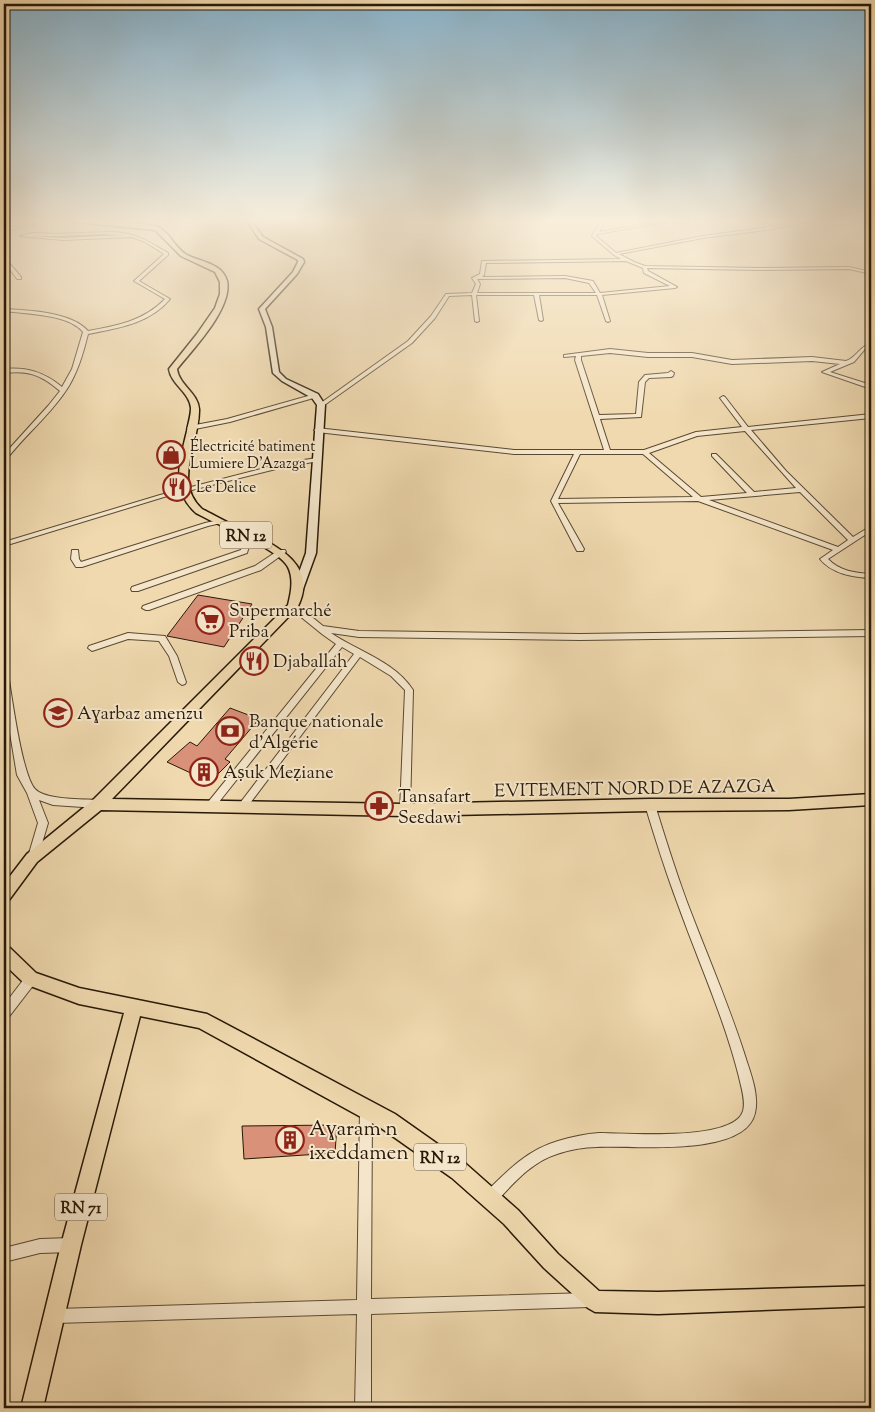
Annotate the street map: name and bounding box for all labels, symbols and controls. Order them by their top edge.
place label: Électricité batiment Lumiere D'Azazga [190,436,315,475]
shop icon: Électricité batiment Lumiere D'Azazga [156,440,186,470]
restaurant icon: Le Delice [162,472,192,502]
place label: Le Delice [196,478,256,499]
road number: RN 12 [220,522,272,548]
place label: Supermarché Priba [229,599,332,646]
supermarket icon: Supermarché Priba [195,605,225,635]
restaurant icon: Djaballah [239,646,269,676]
place label: Djaballah [273,650,348,676]
school or university icon: Aɣarbaz amenzu [43,698,73,728]
place label: Aɣarbaz amenzu [77,702,203,728]
place label: Banque nationale d'Algérie [249,710,384,757]
bank icon: Banque nationale d'Algérie [215,716,245,746]
building icon: Aṣuk Meẓiane [189,757,219,787]
place label: Aṣuk Meẓiane [223,761,334,787]
street label: EVITEMENT NORD DE AZAZGA [494,775,776,805]
place label: Tansafart Seɛdawi [398,785,471,832]
pharmacy icon: Tansafart Seɛdawi [364,791,394,821]
place label: Aɣaram n ixeddamen [309,1115,409,1169]
building icon: Aɣaram n ixeddamen [275,1125,305,1155]
road number: RN 12 [414,1144,466,1170]
road number: RN 71 [55,1194,107,1220]

